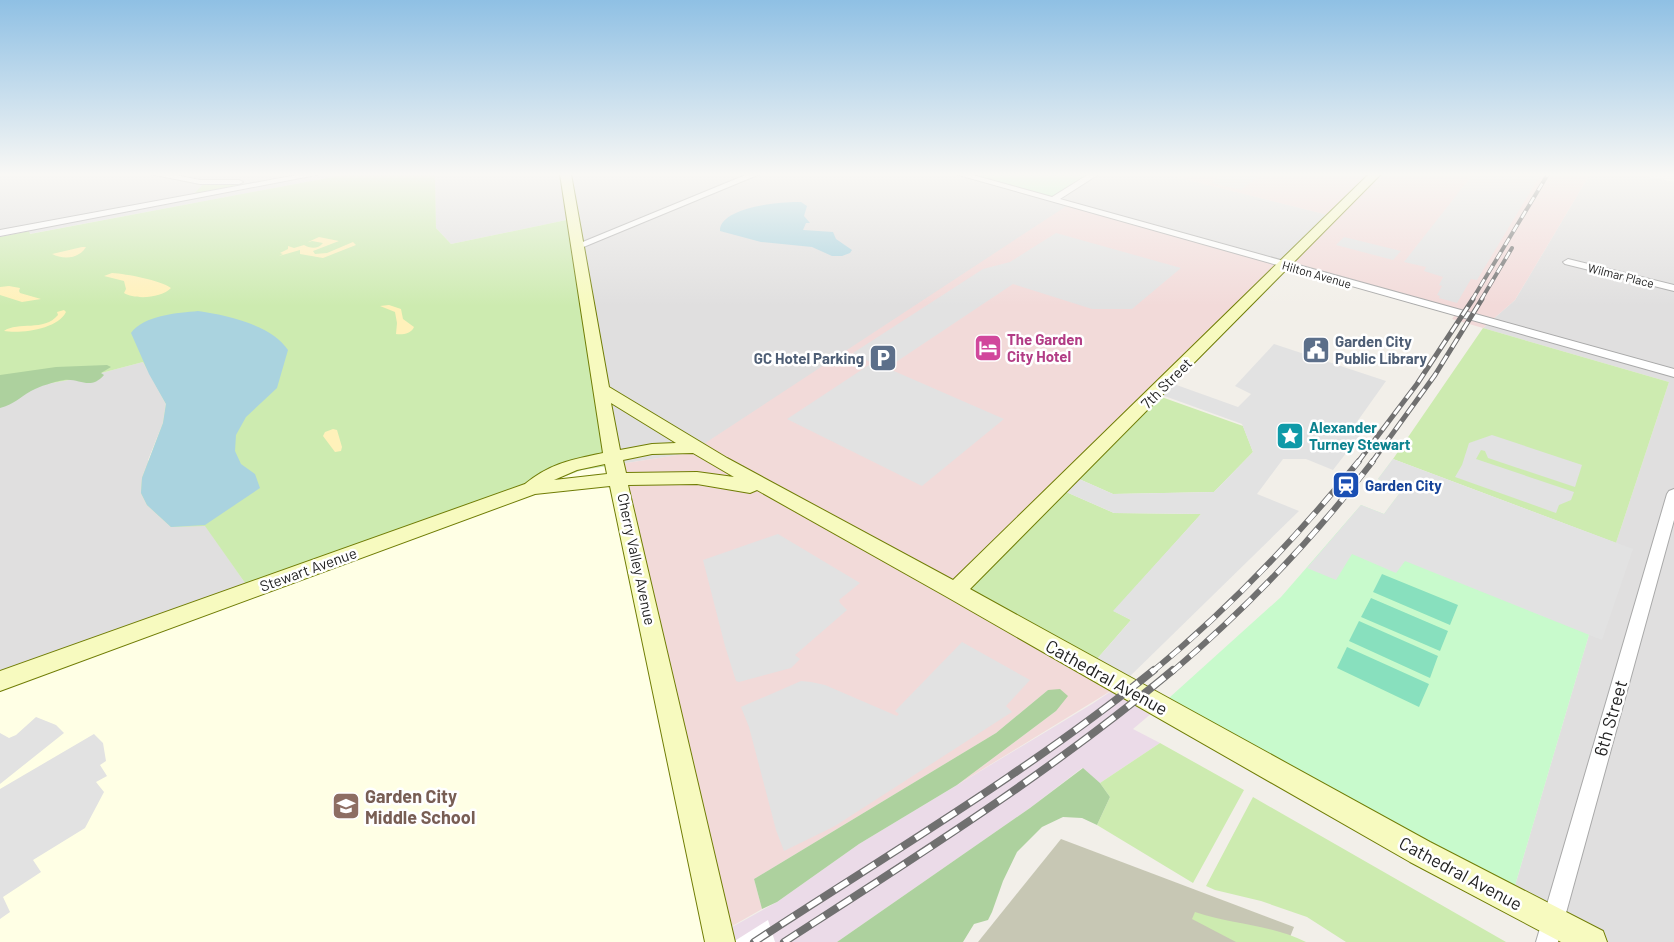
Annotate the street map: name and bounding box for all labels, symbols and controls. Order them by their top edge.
street label: Hilton Avenue [1281,257,1353,291]
street label: Wilmar Place [1586,260,1656,290]
place label: The Garden City Hotel [1007,330,1083,365]
place label: Garden City Public Library [1335,332,1428,367]
hotel icon: The Garden City Hotel [973,333,1003,363]
public building icon: Garden City Public Library [1301,335,1331,365]
parking icon: GC Hotel Parking [868,343,898,373]
place label: GC Hotel Parking [754,349,864,367]
street label: 7th Street [1137,354,1195,412]
place label: Alexander Turney Stewart [1309,418,1411,453]
place icon: Alexander Turney Stewart [1275,421,1305,451]
station icon: Garden City [1331,470,1361,500]
place label: Garden City [1365,476,1442,494]
street label: Cherry Valley Avenue [614,491,660,627]
street label: Stewart Avenue [257,543,359,595]
street label: Cathedral Avenue [1042,634,1172,720]
street label: 6th Street [1589,677,1631,759]
place label: Garden City Middle School [365,785,475,828]
school or university icon: Garden City Middle School [331,791,361,821]
street label: Cathedral Avenue [1396,831,1526,915]

